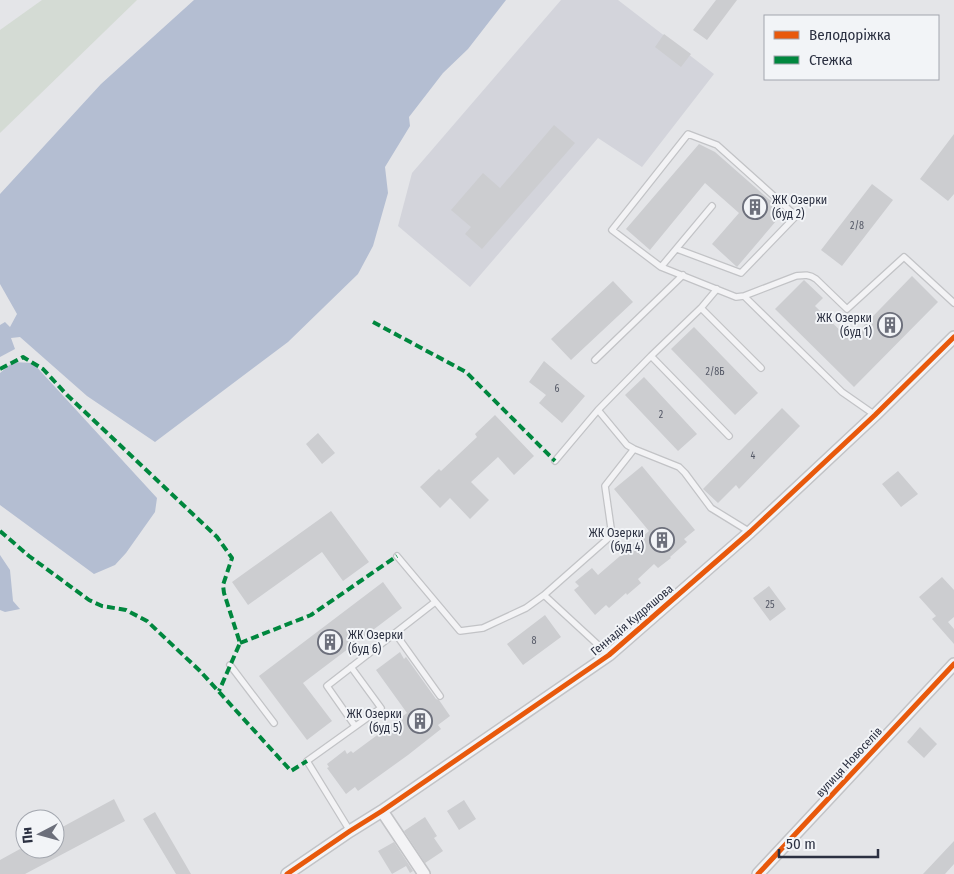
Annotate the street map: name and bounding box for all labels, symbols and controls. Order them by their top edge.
legend [764,15,939,80]
text: Велодоріжка [809,26,891,44]
text: Стежка [809,51,853,69]
place label: ЖК Озерки (буд 2) [772,193,827,221]
building icon: ЖК Озерки (буд 2) [742,194,768,220]
house number: 2/8 [850,220,864,232]
place label: ЖК Озерки (буд 1) [817,311,872,339]
building icon: ЖК Озерки (буд 1) [877,312,903,338]
house number: 2/8Б [705,366,725,378]
house number: 6 [555,383,560,395]
house number: 2 [659,409,664,421]
house number: 4 [751,450,756,462]
place label: ЖК Озерки (буд 4) [589,526,644,554]
building icon: ЖК Озерки (буд 4) [649,527,675,553]
street label: Геннадія Кудряшова [588,581,676,659]
house number: 25 [766,599,775,611]
place label: ЖК Озерки (буд 6) [348,628,403,656]
building icon: ЖК Озерки (буд 6) [317,629,343,655]
house number: 8 [532,635,537,647]
place label: ЖК Озерки (буд 5) [347,707,402,735]
building icon: ЖК Озерки (буд 5) [407,708,433,734]
street label: вулиця Новоселів [813,724,885,800]
north arrow [15,809,65,859]
scale bar [779,826,878,858]
text: Пн [18,827,37,844]
text: 50 m [786,835,816,853]

